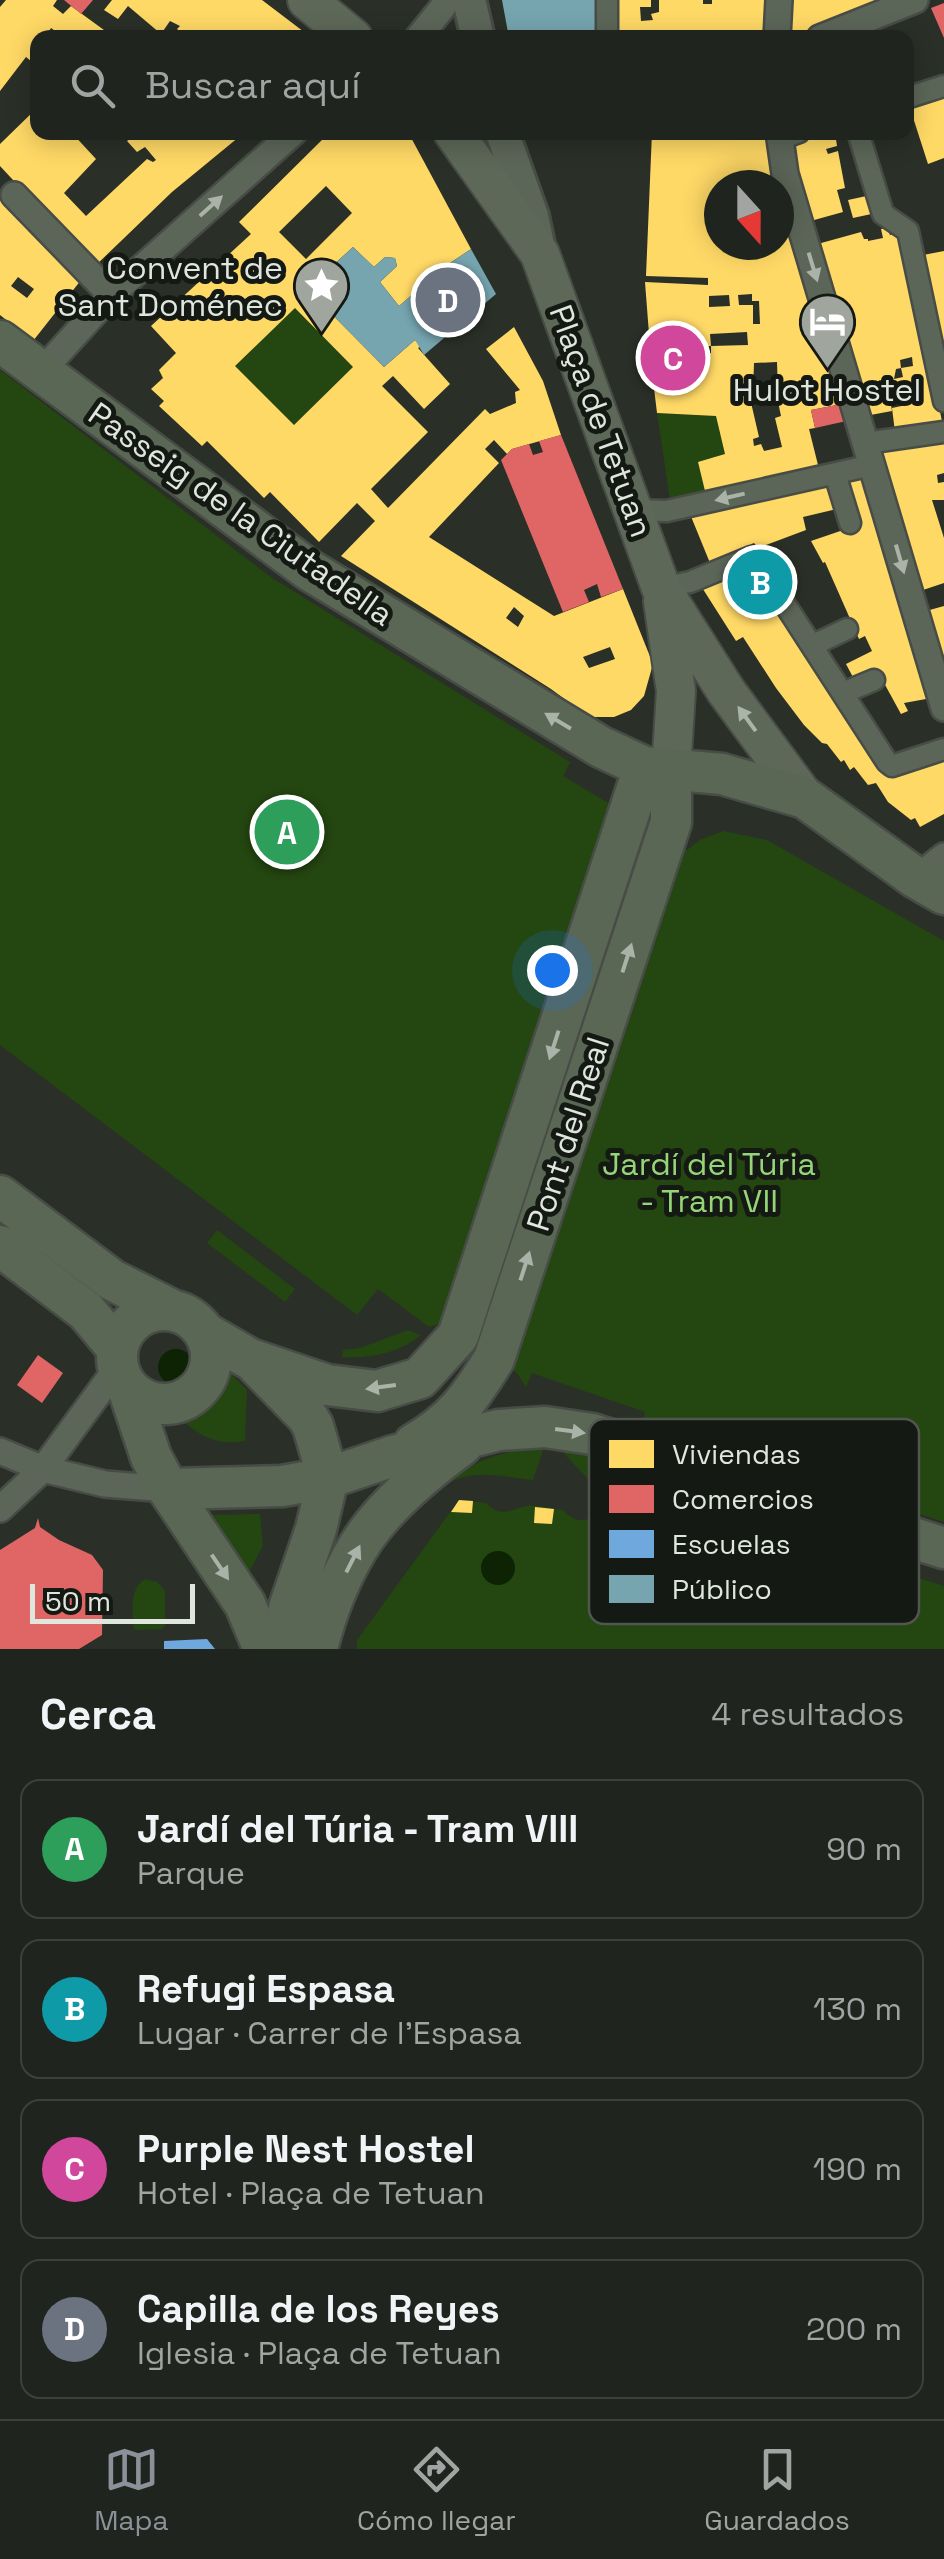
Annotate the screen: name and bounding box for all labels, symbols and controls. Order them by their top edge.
search box [30,30,914,140]
icon: search [65,58,120,113]
text: Buscar aquí [145,61,360,109]
north arrow [704,170,794,260]
one-way arrow [198,196,223,218]
place label: Convent de Sant Doménec [58,248,283,325]
one-way arrow [806,252,821,282]
place icon: Convent de Sant Doménec [292,256,352,335]
pin: D [416,262,480,338]
hotel icon: Hulot Hostel [797,291,857,370]
street label: Plaça de Tetuan [540,300,662,542]
pin: C [640,320,706,396]
place label: Hulot Hostel [733,370,921,410]
street label: Passeig de la Ciutadella [81,394,401,634]
one-way arrow [714,490,745,506]
pin: B [728,544,792,620]
one-way arrow [893,544,908,575]
one-way arrow [738,706,758,732]
one-way arrow [544,713,572,730]
pin: A [254,794,320,870]
one-way arrow [620,942,635,972]
your location [527,945,578,996]
one-way arrow [545,1030,560,1060]
street label: Pont del Real [518,1032,618,1236]
park label: Jardí del Túria - Tram VII [602,1144,816,1221]
one-way arrow [518,1251,533,1281]
one-way arrow [365,1380,396,1396]
legend [589,1419,919,1624]
one-way arrow [554,1423,586,1439]
text: Viviendas [672,1436,801,1472]
text: Comercios [672,1481,814,1517]
text: Escuelas [672,1526,791,1562]
one-way arrow [344,1544,361,1573]
one-way arrow [210,1553,229,1580]
text: Público [672,1571,772,1607]
scale bar [30,1579,195,1624]
text: 50 m [45,1583,111,1619]
text: Cerca [40,1688,156,1741]
text: 4 resultados [711,1694,904,1734]
text: Jardí del Túria - Tram VIII [137,1805,578,1853]
text: A [64,1829,85,1869]
text: 90 m [826,1829,902,1869]
text: Parque [137,1853,245,1893]
text: Refugi Espasa [137,1965,395,2013]
text: B [64,1989,85,2029]
text: 130 m [813,1989,902,2029]
text: Lugar · Carrer de l'Espasa [137,2013,522,2053]
text: Purple Nest Hostel [137,2125,475,2173]
text: C [64,2149,85,2189]
text: 190 m [813,2149,902,2189]
text: Hotel · Plaça de Tetuan [137,2173,485,2213]
text: Capilla de los Reyes [137,2285,500,2333]
text: D [64,2309,85,2349]
text: 200 m [806,2309,902,2349]
text: Iglesia · Plaça de Tetuan [137,2333,502,2373]
tab: Mapa [94,2442,169,2538]
tab: Cómo llegar [357,2442,516,2538]
tab: Guardados [704,2442,850,2538]

